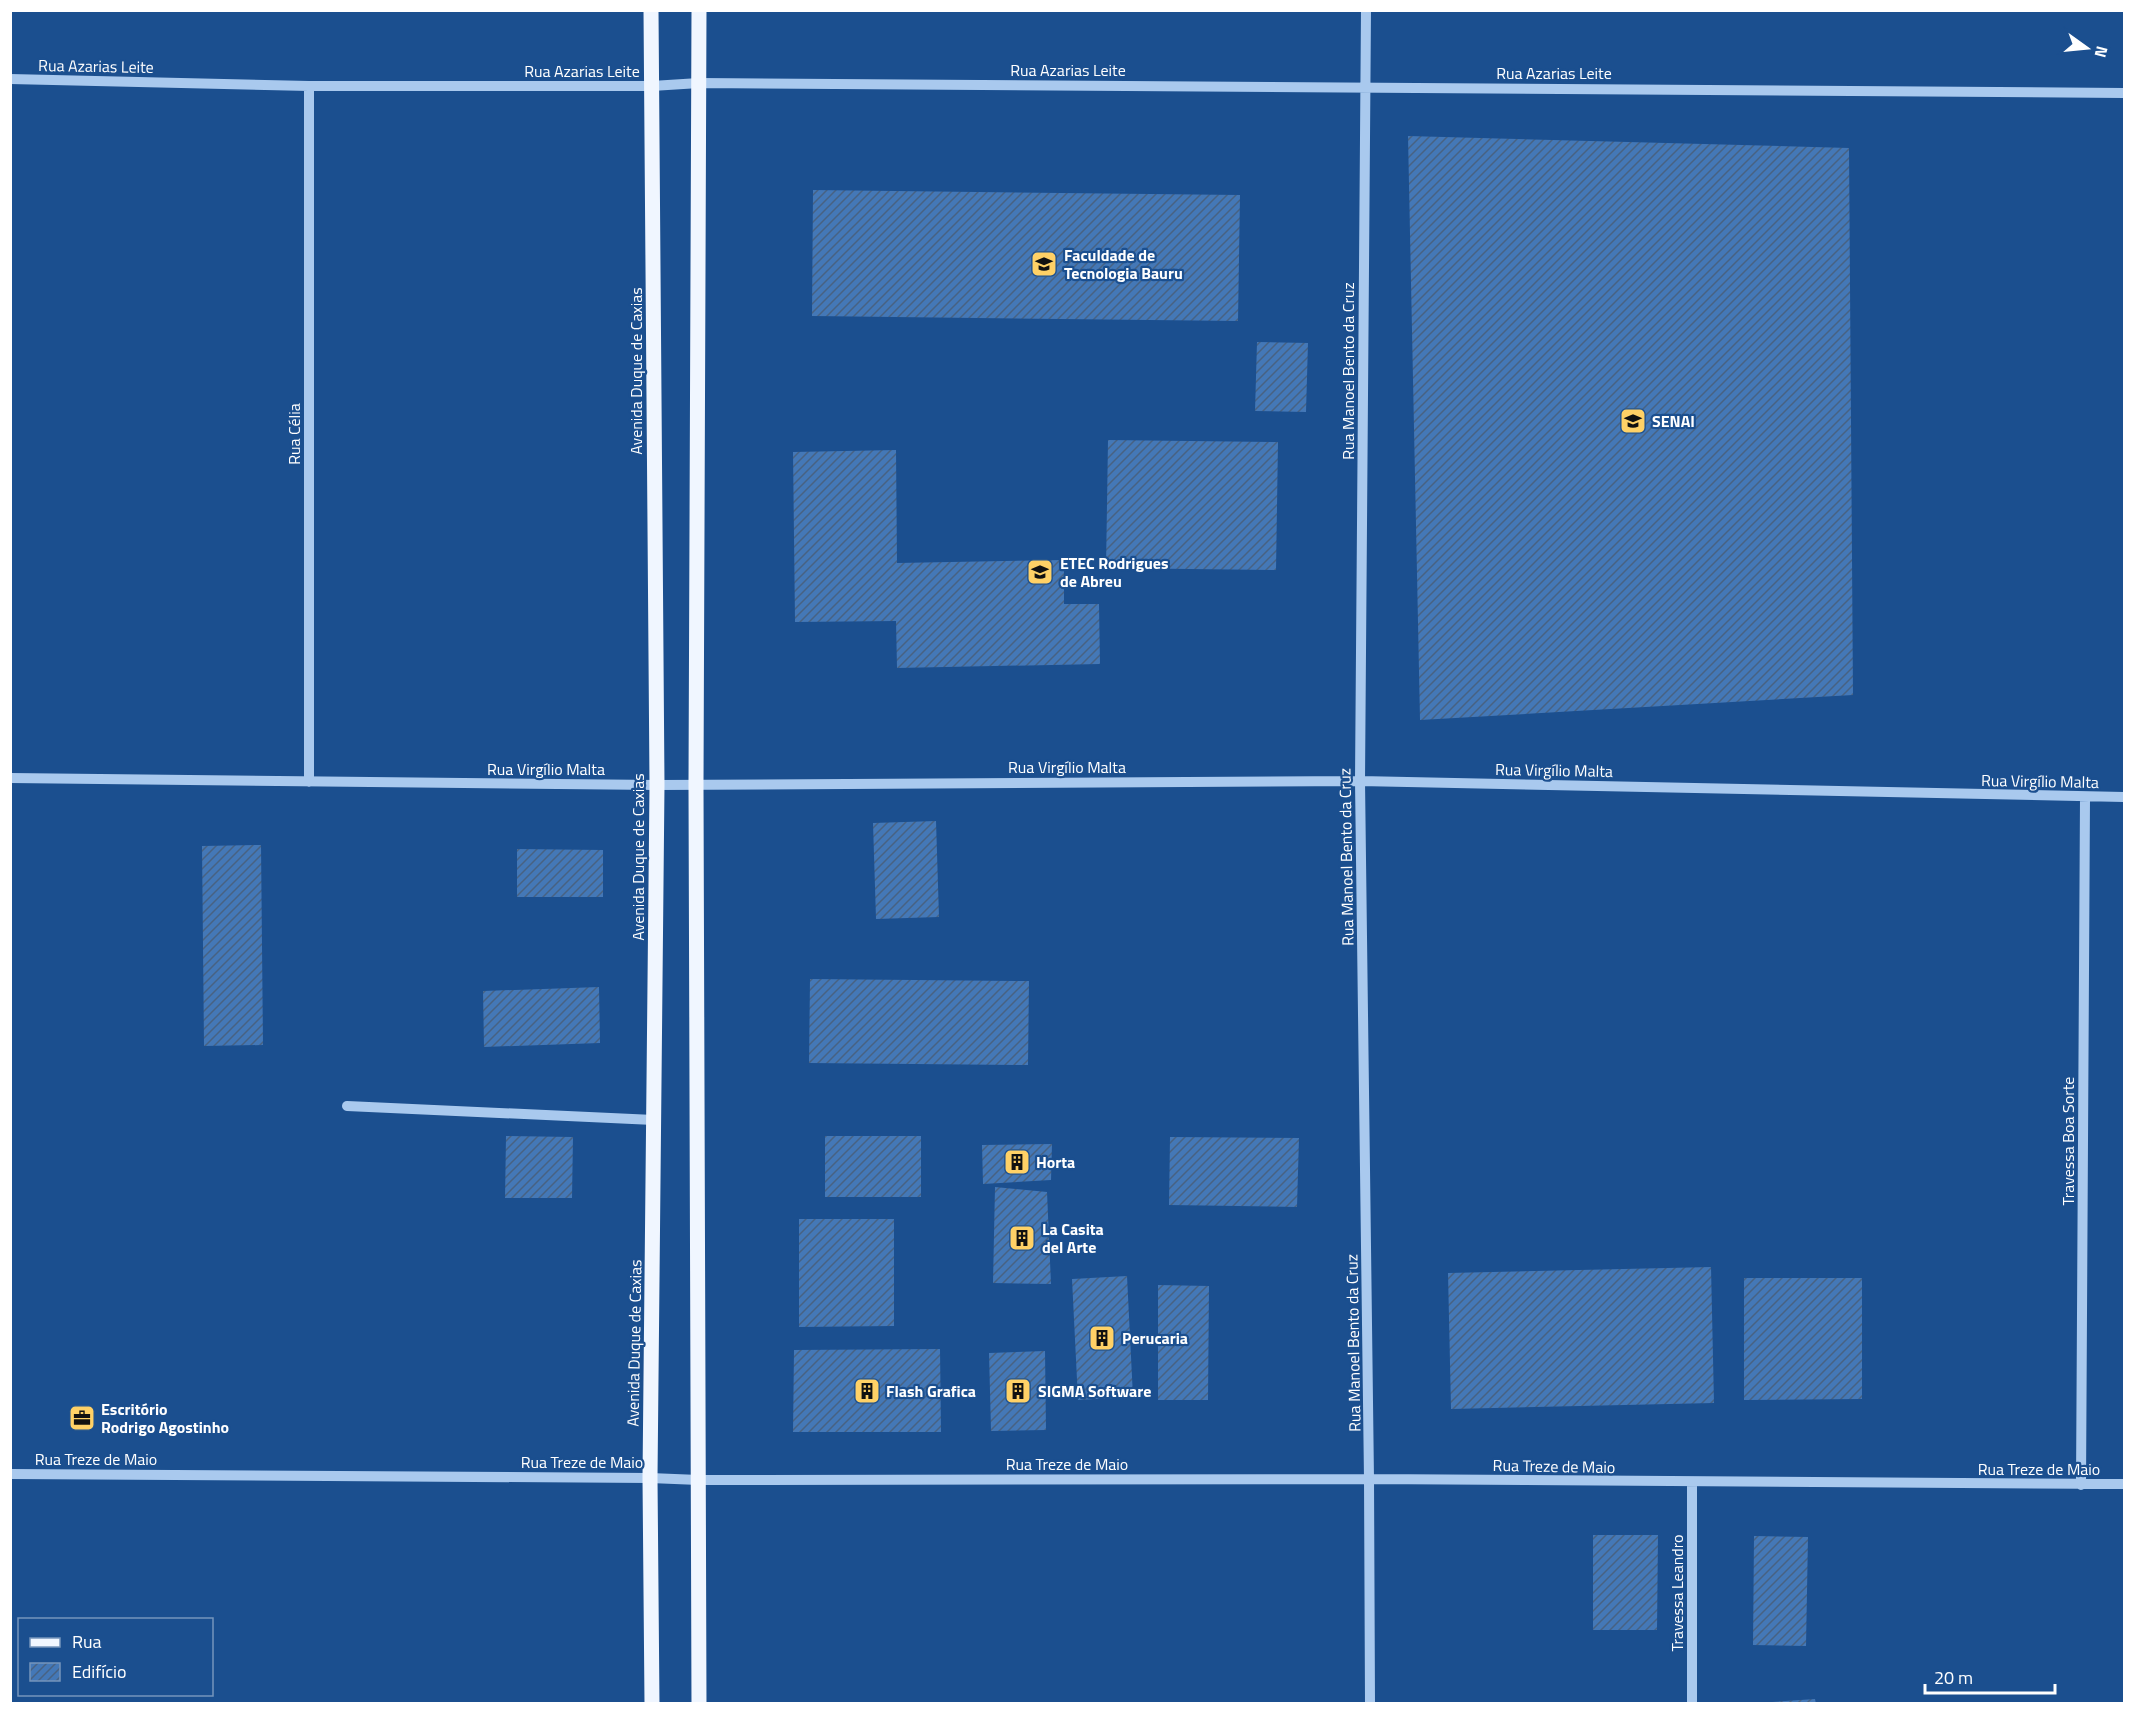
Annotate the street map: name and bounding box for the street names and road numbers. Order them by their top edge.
street label: Rua Azarias Leite [38,53,154,79]
street label: Rua Azarias Leite [1010,58,1126,82]
street label: Rua Azarias Leite [524,59,640,83]
street label: Rua Azarias Leite [1496,61,1612,85]
street label: Rua Manoel Bento da Cruz [1336,282,1360,460]
street label: Avenida Duque de Caxias [624,287,648,455]
street label: Rua Célia [282,403,306,465]
street label: Rua Virgílio Malta [1008,755,1126,779]
street label: Rua Virgílio Malta [487,757,605,781]
street label: Rua Virgílio Malta [1495,757,1613,783]
street label: Rua Manoel Bento da Cruz [1332,768,1360,946]
street label: Rua Virgílio Malta [1981,768,2099,794]
street label: Avenida Duque de Caxias [626,773,650,941]
street label: Travessa Boa Sorte [2056,1077,2080,1205]
street label: Rua Manoel Bento da Cruz [1339,1254,1367,1432]
street label: Avenida Duque de Caxias [621,1259,647,1427]
street label: Rua Treze de Maio [35,1447,157,1471]
street label: Rua Treze de Maio [521,1450,643,1474]
street label: Rua Treze de Maio [1006,1452,1128,1476]
street label: Rua Treze de Maio [1492,1453,1616,1479]
street label: Rua Treze de Maio [1978,1457,2100,1481]
street label: Travessa Leandro [1665,1534,1689,1652]

